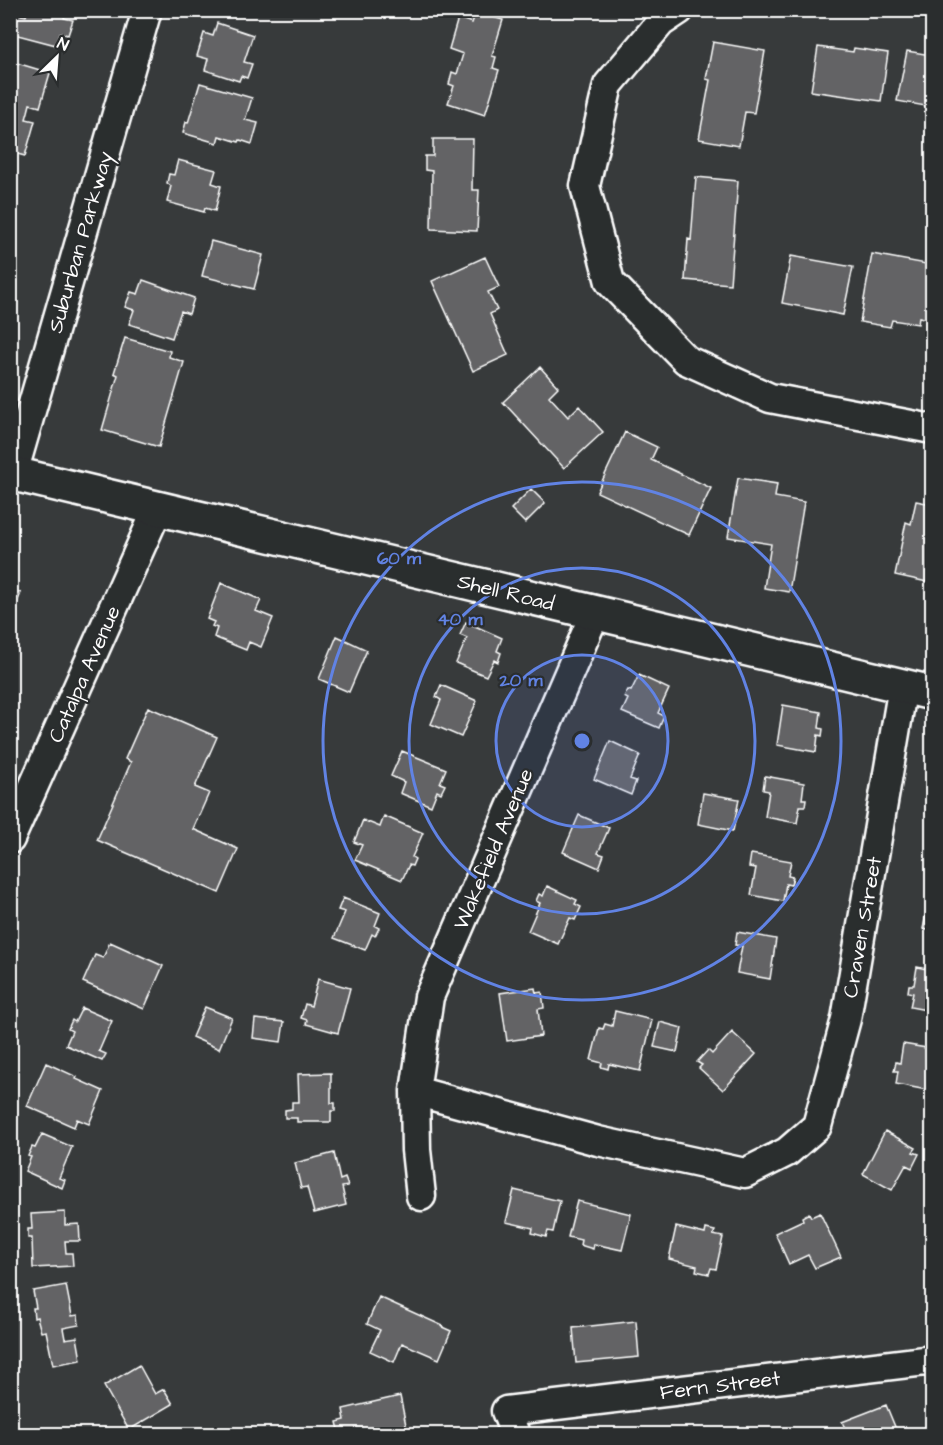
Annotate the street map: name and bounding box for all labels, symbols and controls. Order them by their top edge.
north arrow [27,27,87,87]
text: N [54,32,72,56]
street label: Suburban Parkway [41,148,122,337]
text: 60 m [377,546,422,571]
street label: Shell Road [455,567,557,619]
street label: Catalpa Avenue [41,601,129,748]
text: 40 m [438,607,483,632]
text: 20 m [499,668,543,693]
centre of rings [572,731,592,751]
street label: Wakefield Avenue [446,764,540,934]
street label: Craven Street [836,854,889,1000]
street label: Fern Street [658,1364,782,1407]

